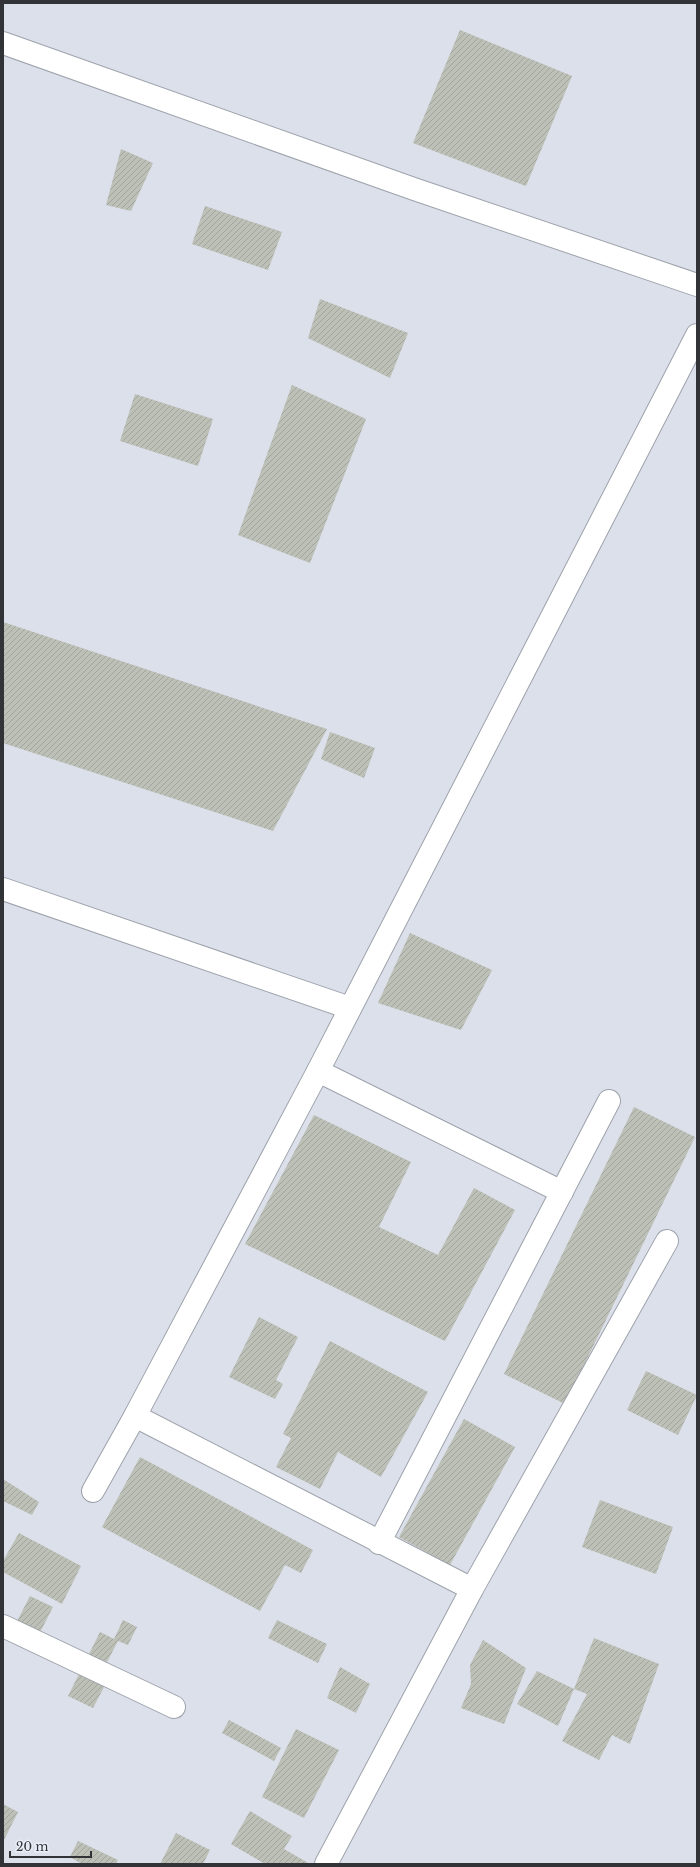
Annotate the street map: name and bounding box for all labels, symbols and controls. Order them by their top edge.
scale bar [10,1833,91,1859]
text: 20 m [16,1839,48,1854]

